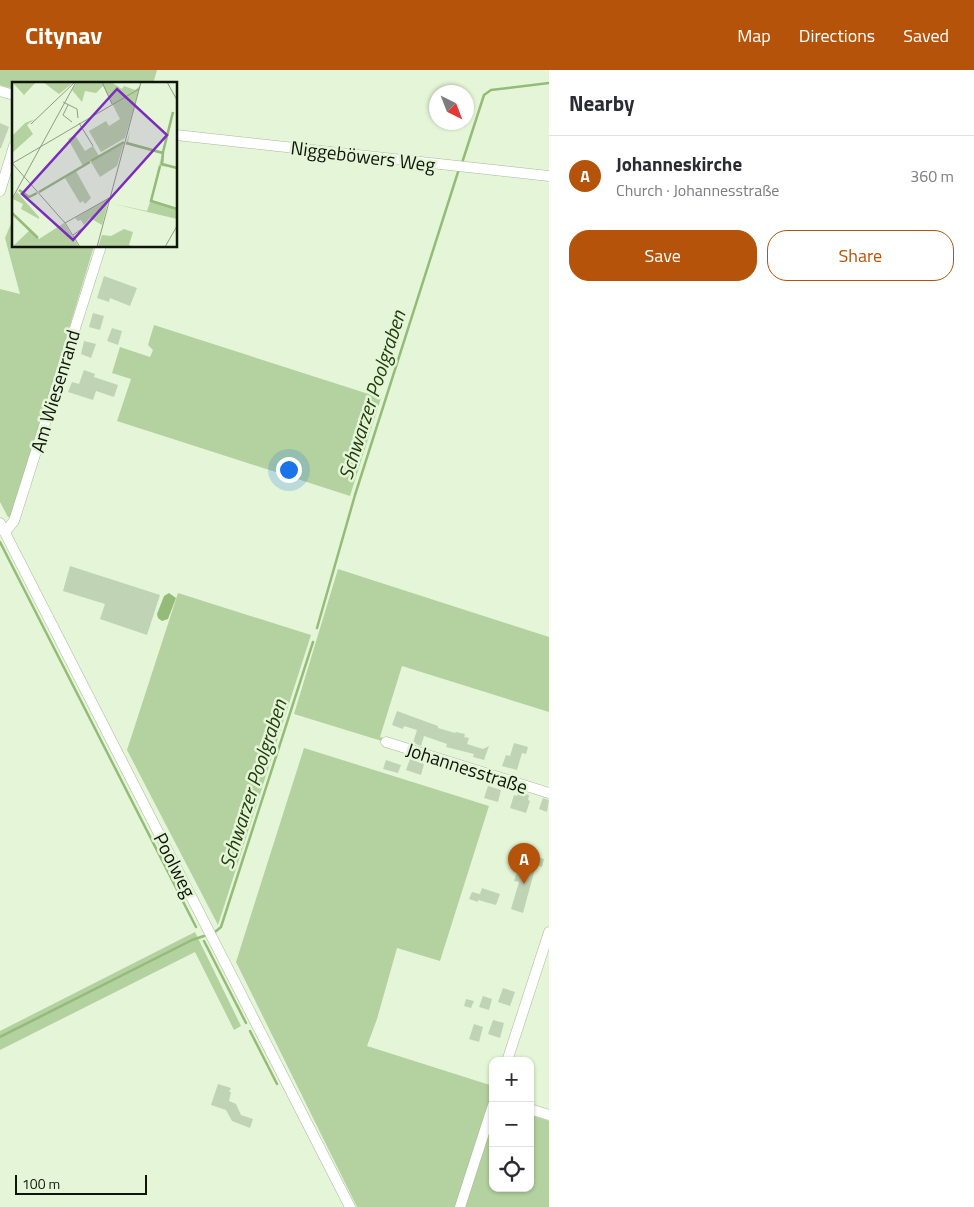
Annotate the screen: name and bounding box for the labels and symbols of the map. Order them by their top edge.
inset map [12,82,178,248]
north arrow [429,85,474,130]
street label: Niggeböwers Weg [289,132,437,179]
water label: Schwarzer Poolgraben [330,305,414,484]
street label: Am Wiesenrand [22,326,87,456]
your location [276,457,302,483]
water label: Schwarzer Poolgraben [211,694,295,873]
street label: Johannesstraße [403,734,532,801]
street label: Poolweg [147,827,204,902]
pin: A [508,843,540,884]
scale bar [15,1172,148,1195]

